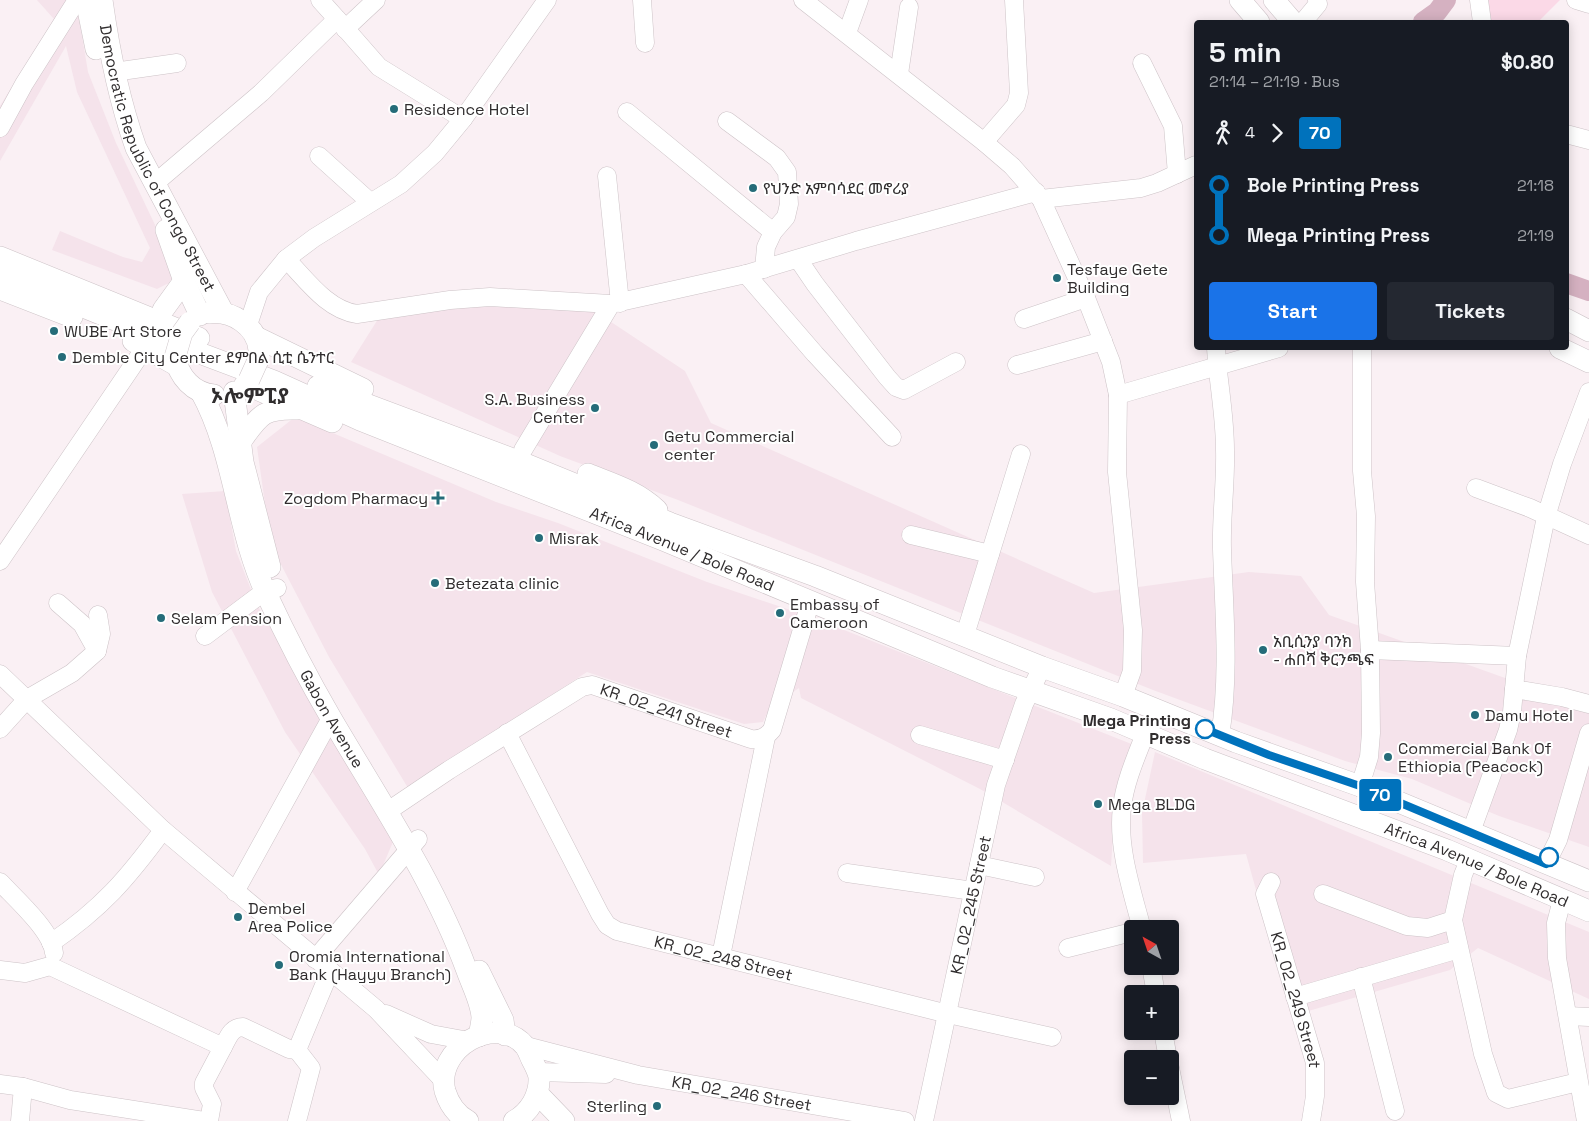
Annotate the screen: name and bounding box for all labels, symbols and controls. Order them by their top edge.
street label: Democratic Republic of Congo Street [95,23,220,295]
text: 5 min [1209,34,1282,70]
text: $0.80 [1501,50,1554,75]
text: 21:14 – 21:19 · Bus [1209,71,1340,92]
place label: Residence Hotel [404,99,529,120]
marker: Residence Hotel [388,103,400,115]
icon: walk [1209,119,1237,147]
icon: forward [1263,119,1291,147]
text: 70 [1309,121,1331,144]
text: 4 [1245,122,1255,143]
text: Bole Printing Press [1247,173,1419,198]
text: 21:18 [1517,175,1554,196]
place label: የህንድ አምባሳደር መኖሪያ [763,178,909,199]
marker: የህንድ አምባሳደር መኖሪያ [747,182,759,194]
text: Mega Printing Press [1247,223,1430,248]
text: 21:19 [1517,225,1554,246]
place label: Tesfaye Gete Building [1067,259,1168,298]
marker: Tesfaye Gete Building [1051,272,1063,284]
button: Start [1209,282,1377,340]
button: Tickets [1387,282,1554,340]
place label: WUBE Art Store [64,321,182,342]
marker: WUBE Art Store [48,325,60,337]
place label: Demble City Center ደምበል ሲቲ ሴንተር [72,347,334,368]
marker: Demble City Center ደምበል ሲቲ ሴንተር [56,351,68,363]
district label: ኦሎምፒያ [211,382,289,409]
place label: S.A. Business Center [485,389,585,428]
marker: S.A. Business Center [589,402,601,414]
place label: Getu Commercial center [664,426,795,465]
marker: Getu Commercial center [648,439,660,451]
place label: Zogdom Pharmacy [284,488,428,509]
marker: Zogdom Pharmacy [432,492,444,504]
street label: Africa Avenue / Bole Road [587,502,778,596]
place label: Misrak [549,528,599,549]
marker: Misrak [533,532,545,544]
place label: Betezata clinic [445,573,559,594]
marker: Betezata clinic [429,577,441,589]
place label: Embassy of Cameroon [790,594,880,633]
marker: Embassy of Cameroon [774,607,786,619]
place label: Selam Pension [171,608,282,629]
marker: Selam Pension [155,612,167,624]
place label: አቢሲንያ ባንክ - ሐበሻ ቅርንጫፍ [1273,631,1374,670]
marker: አቢሲንያ ባንክ - ሐበሻ ቅርንጫፍ [1257,644,1269,656]
street label: Gabon Avenue [295,666,368,772]
street label: KR_02_241 Street [597,679,735,743]
place label: Damu Hotel [1485,705,1573,726]
marker: Damu Hotel [1469,709,1481,721]
place label: Mega Printing Press [1083,710,1191,749]
marker: Mega Printing Press [1195,719,1215,739]
place label: Commercial Bank Of Ethiopia (Peacock) [1398,738,1552,777]
marker: Commercial Bank Of Ethiopia (Peacock) [1382,751,1394,763]
line badge: 70 [1358,779,1402,811]
text: 70 [1369,783,1391,806]
place label: Mega BLDG [1108,794,1195,815]
marker: Mega BLDG [1092,798,1104,810]
street label: Africa Avenue / Bole Road [1381,817,1572,912]
street label: KR_02_245 Street [946,834,996,976]
unlabelled marker [1539,847,1559,867]
place label: Dembel Area Police [248,898,333,937]
marker: Dembel Area Police [232,911,244,923]
north arrow [1124,920,1179,975]
map controls [1124,920,1179,1105]
street label: KR_02_249 Street [1266,929,1325,1068]
street label: KR_02_248 Street [652,931,795,986]
place label: Oromia International Bank (Hayyu Branch) [289,946,451,985]
marker: Oromia International Bank (Hayyu Branch) [273,959,285,971]
button: + [1124,985,1179,1040]
button: − [1124,1050,1179,1105]
street label: KR_02_246 Street [670,1071,813,1116]
place label: Sterling [587,1096,647,1117]
marker: Sterling [651,1100,663,1112]

